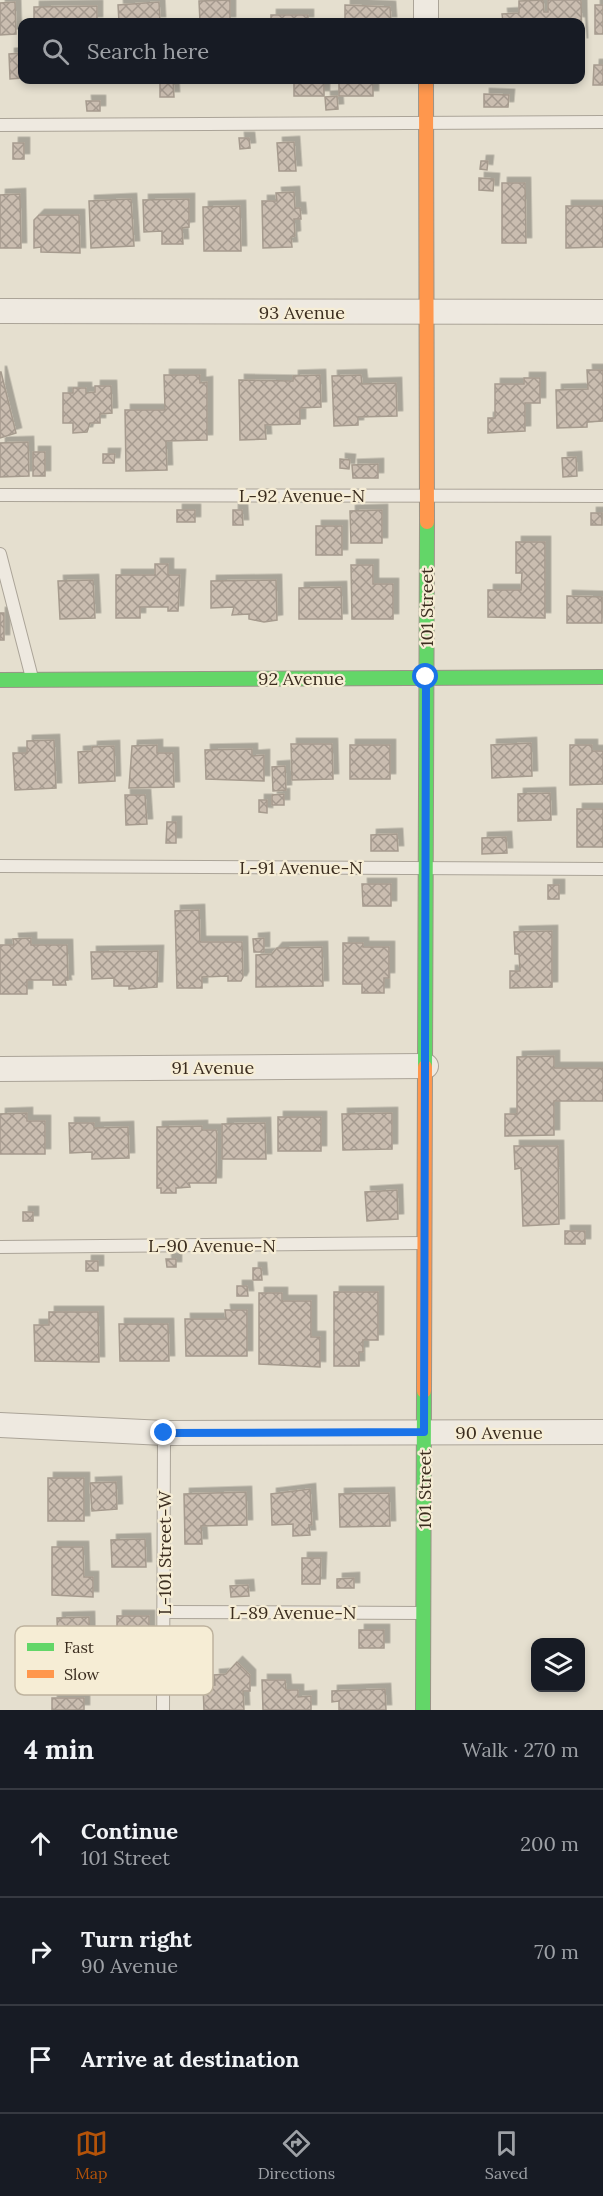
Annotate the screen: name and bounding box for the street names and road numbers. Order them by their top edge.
street label: 93 Avenue [259,301,345,324]
street label: L-92 Avenue-N [239,484,365,507]
street label: 101 Street [415,567,438,647]
street label: 92 Avenue [258,667,344,690]
street label: L-91 Avenue-N [239,856,363,879]
street label: 91 Avenue [172,1056,255,1079]
street label: L-90 Avenue-N [148,1234,276,1257]
street label: 90 Avenue [455,1421,543,1444]
street label: 101 Street [413,1449,436,1529]
street label: L-101 Street-W [153,1490,176,1615]
street label: L-89 Avenue-N [230,1601,356,1624]

